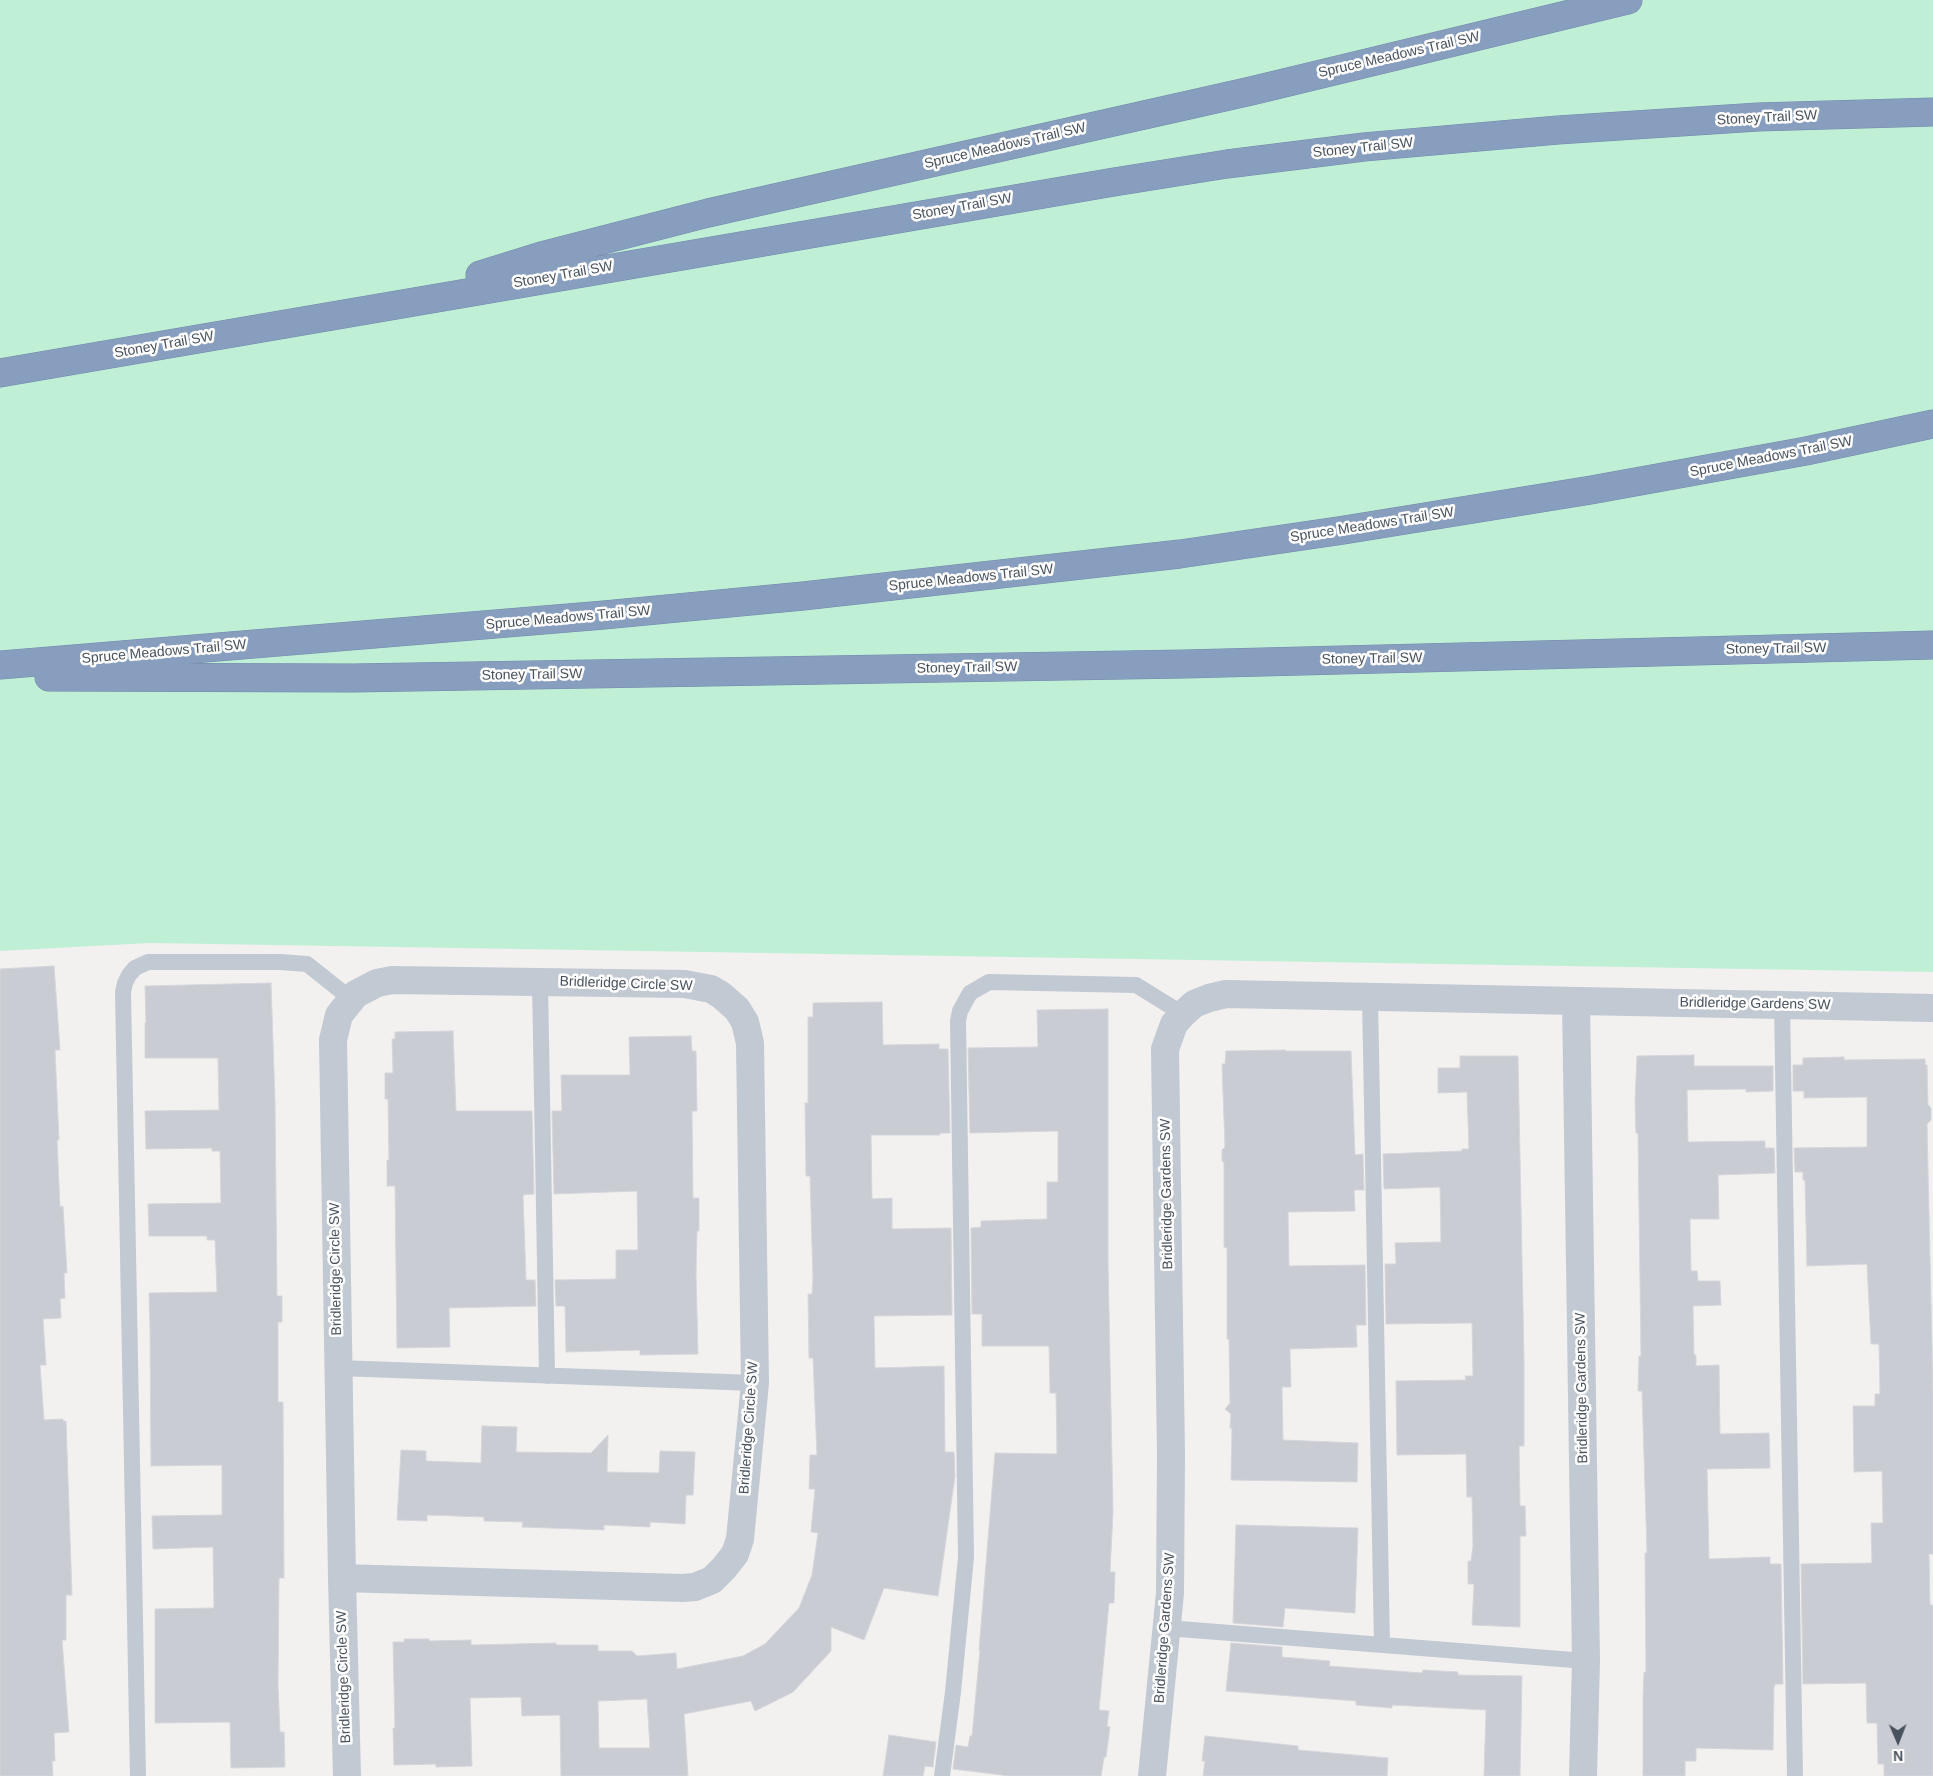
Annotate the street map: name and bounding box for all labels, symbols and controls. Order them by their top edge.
street label: Spruce Meadows Trail SW [1317,28,1481,82]
street label: Stoney Trail SW [1716,107,1818,129]
street label: Spruce Meadows Trail SW [923,119,1087,173]
street label: Stoney Trail SW [1312,134,1414,162]
street label: Stoney Trail SW [911,190,1013,224]
street label: Stoney Trail SW [512,258,614,292]
street label: Stoney Trail SW [113,328,215,362]
street label: Spruce Meadows Trail SW [1688,433,1854,481]
street label: Spruce Meadows Trail SW [1289,504,1455,546]
street label: Spruce Meadows Trail SW [888,561,1054,595]
street label: Spruce Meadows Trail SW [485,602,651,634]
street label: Spruce Meadows Trail SW [81,636,247,668]
street label: Stoney Trail SW [1726,640,1826,658]
street label: Stoney Trail SW [1322,650,1422,668]
street label: Stoney Trail SW [917,659,1017,677]
street label: Stoney Trail SW [482,666,582,684]
street label: Bridleridge Circle SW [559,973,693,995]
street label: Bridleridge Gardens SW [1679,994,1831,1014]
street label: Bridleridge Gardens SW [1157,1118,1177,1270]
street label: Bridleridge Circle SW [326,1202,346,1336]
street label: Bridleridge Gardens SW [1572,1312,1592,1464]
street label: Bridleridge Circle SW [736,1361,762,1495]
street label: Bridleridge Gardens SW [1151,1552,1179,1704]
street label: Bridleridge Circle SW [333,1610,355,1744]
north arrow [1873,1716,1923,1766]
text: N [1893,1748,1903,1764]

